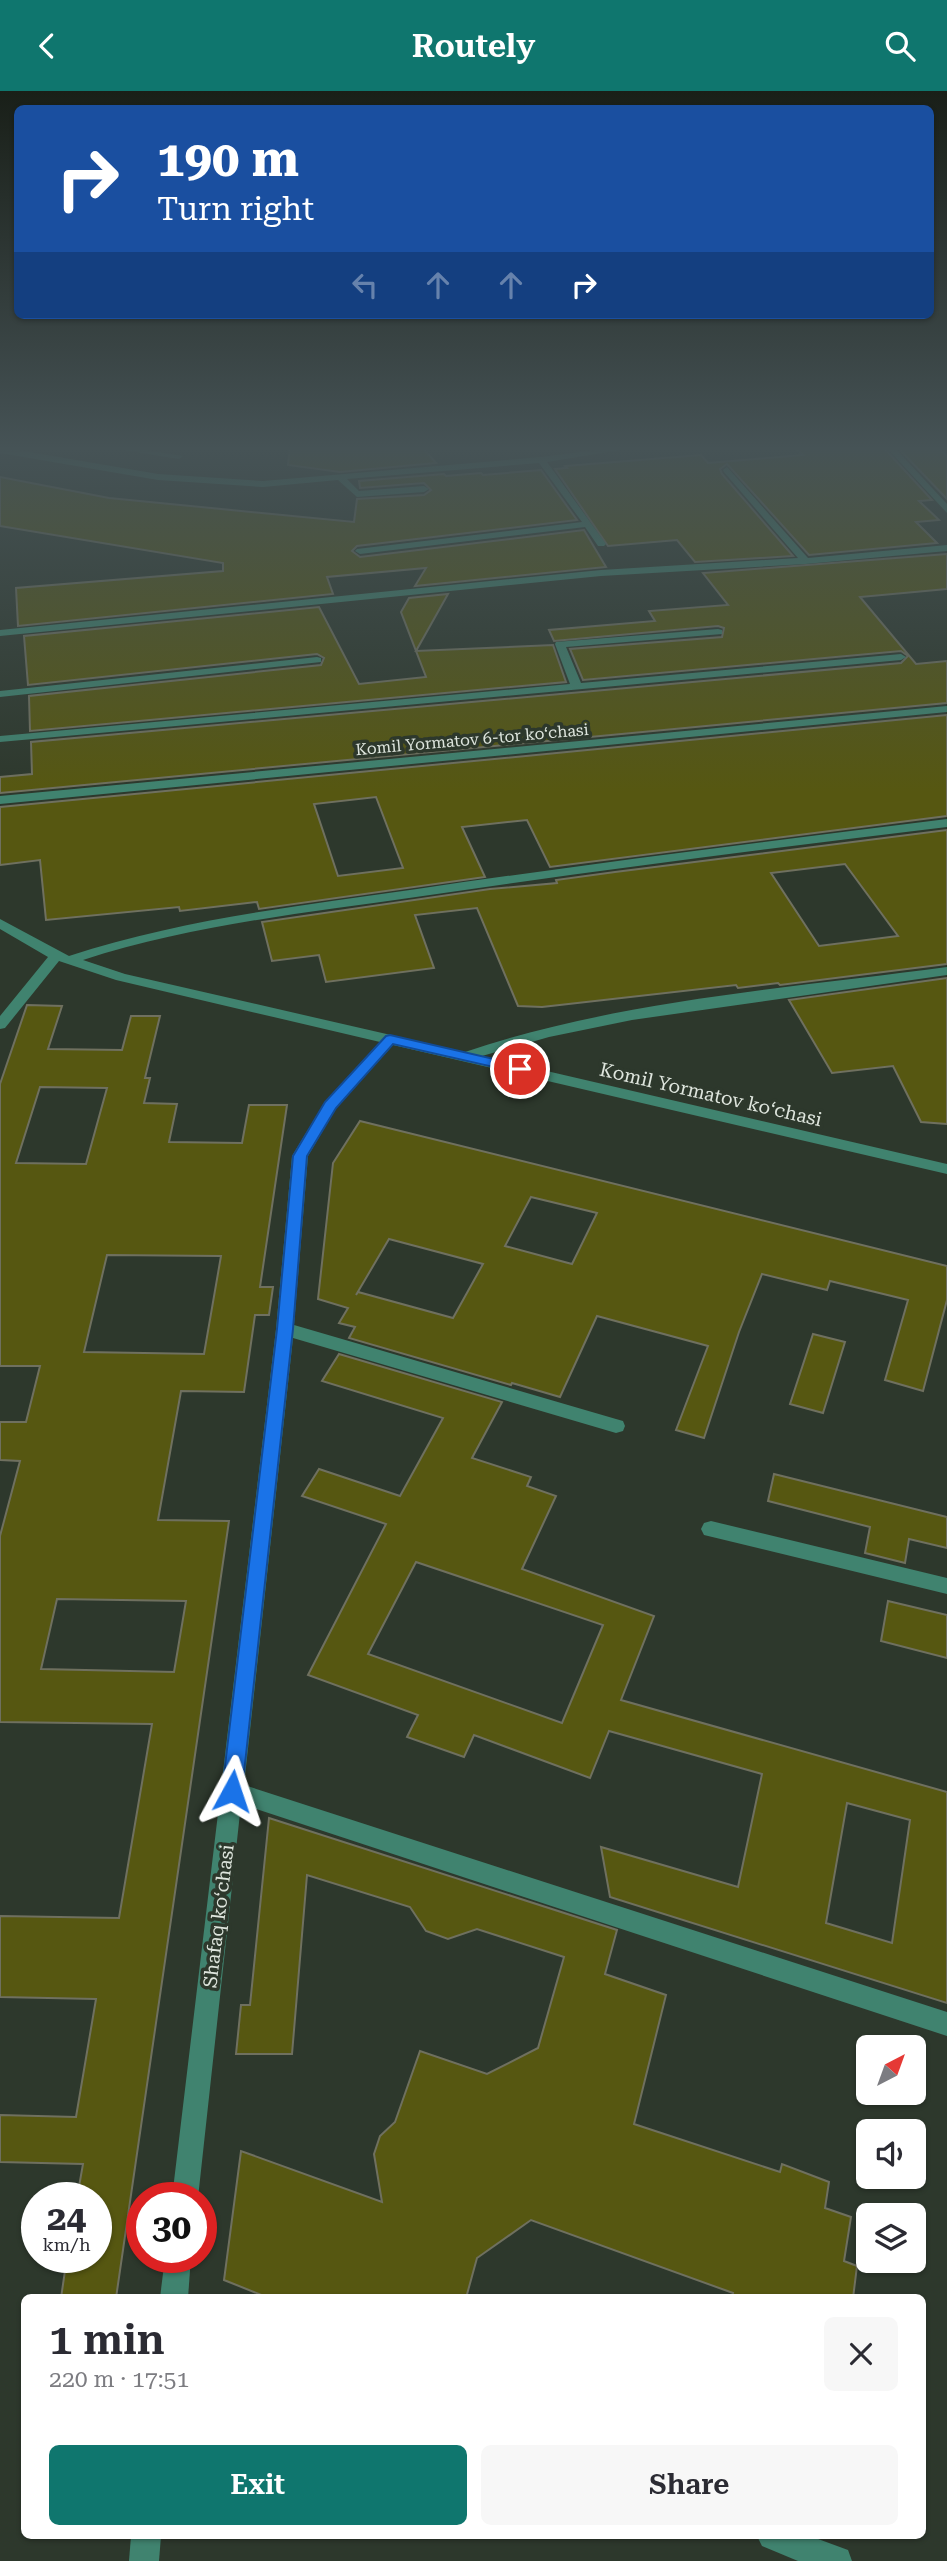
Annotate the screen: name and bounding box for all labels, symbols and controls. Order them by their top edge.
icon: back [28,27,66,65]
text: Routely [412,27,535,65]
icon: search [881,27,919,65]
text: 190 m [157,131,299,188]
icon: right [42,133,133,224]
text: Turn right [157,190,314,228]
icon: left [346,266,384,304]
icon: ahead [419,266,457,304]
icon: ahead [492,266,530,304]
icon: right [565,266,603,304]
street label: Komil Yormatov 6-tor koʻchasi [355,720,589,759]
pin [490,1039,550,1099]
icon: arrive [501,1050,539,1088]
street label: Komil Yormatov koʻchasi [597,1058,824,1131]
position arrow [195,1754,269,1828]
street label: Shafaq koʻchasi [198,1843,239,1989]
north arrow [856,2035,926,2105]
map controls [856,2035,926,2273]
button: sound [856,2119,926,2189]
speed limit sign: 30 [126,2182,217,2273]
text: 24 [47,2198,86,2239]
button: layers [856,2203,926,2273]
text: km/h [42,2234,91,2255]
text: 1 min [49,2315,165,2364]
button: close [824,2317,898,2391]
text: 220 m · 17:51 [49,2366,189,2393]
button: Exit [49,2445,467,2525]
button: Share [481,2445,898,2525]

